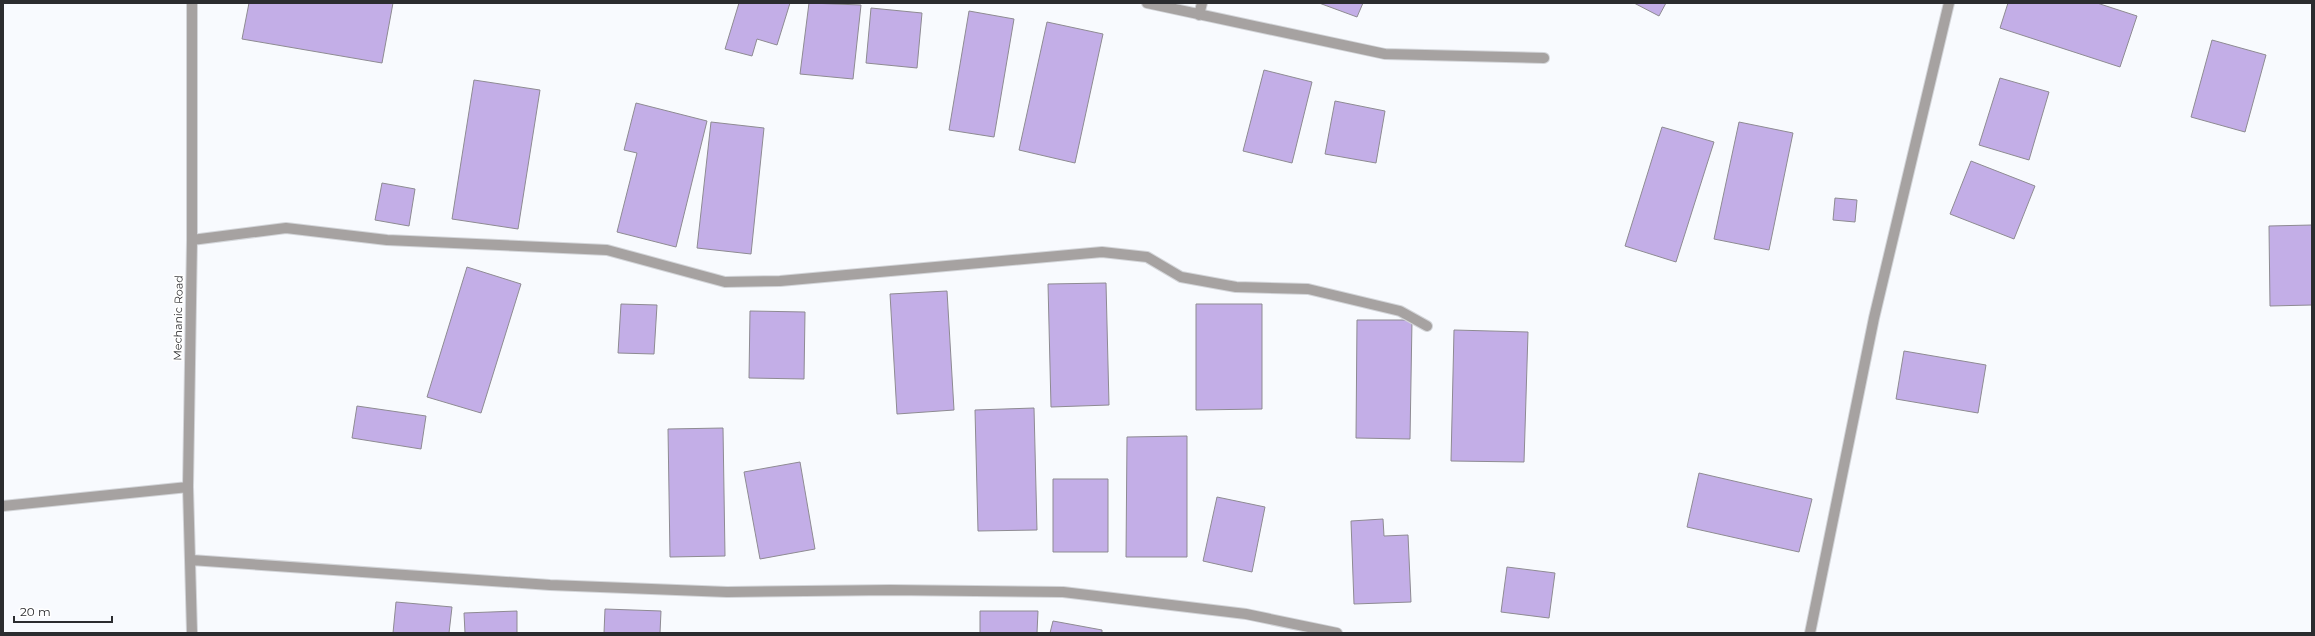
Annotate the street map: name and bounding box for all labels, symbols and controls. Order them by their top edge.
street label: Mechanic Road [170,275,186,361]
scale bar [14,598,112,624]
text: 20 m [20,604,51,619]

